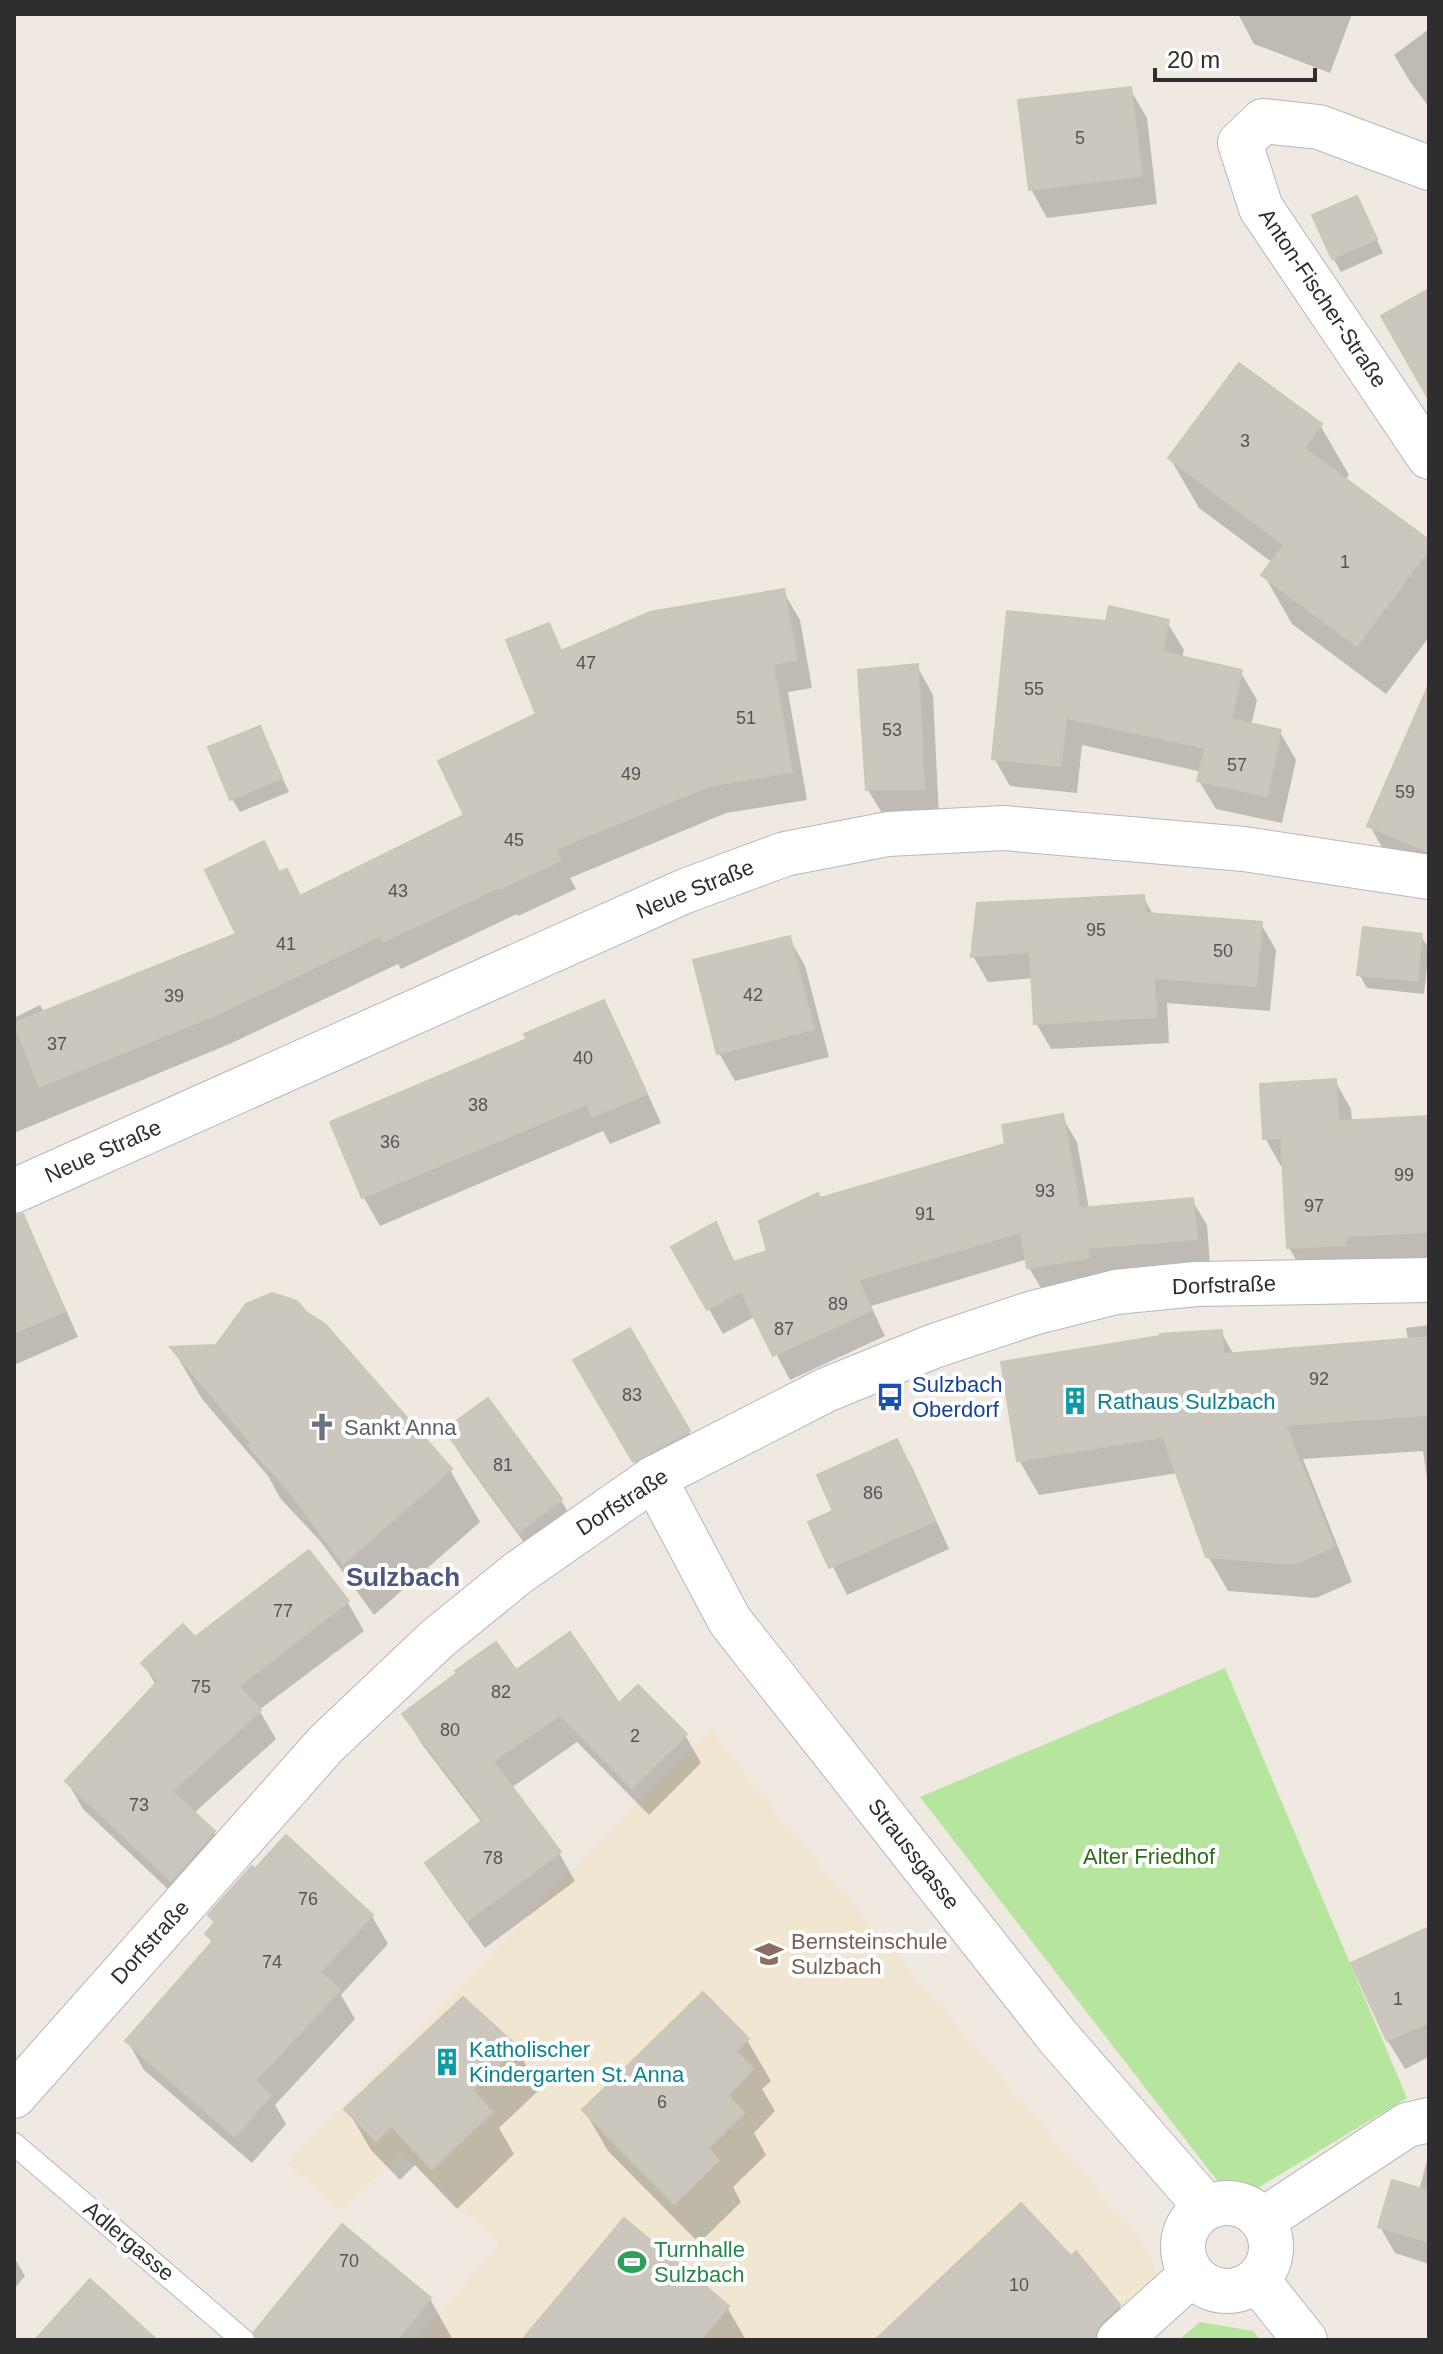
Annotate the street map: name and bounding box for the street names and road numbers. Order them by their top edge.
street label: Anton-Fischer-Straße [1254,204,1392,392]
street label: Neue Straße [632,854,758,924]
street label: Neue Straße [41,1114,165,1188]
street label: Dorfstraße [1172,1271,1276,1299]
street label: Dorfstraße [572,1463,672,1541]
street label: Straussgasse [863,1794,965,1914]
street label: Dorfstraße [106,1895,194,1989]
street label: Adlergasse [79,2196,179,2286]

